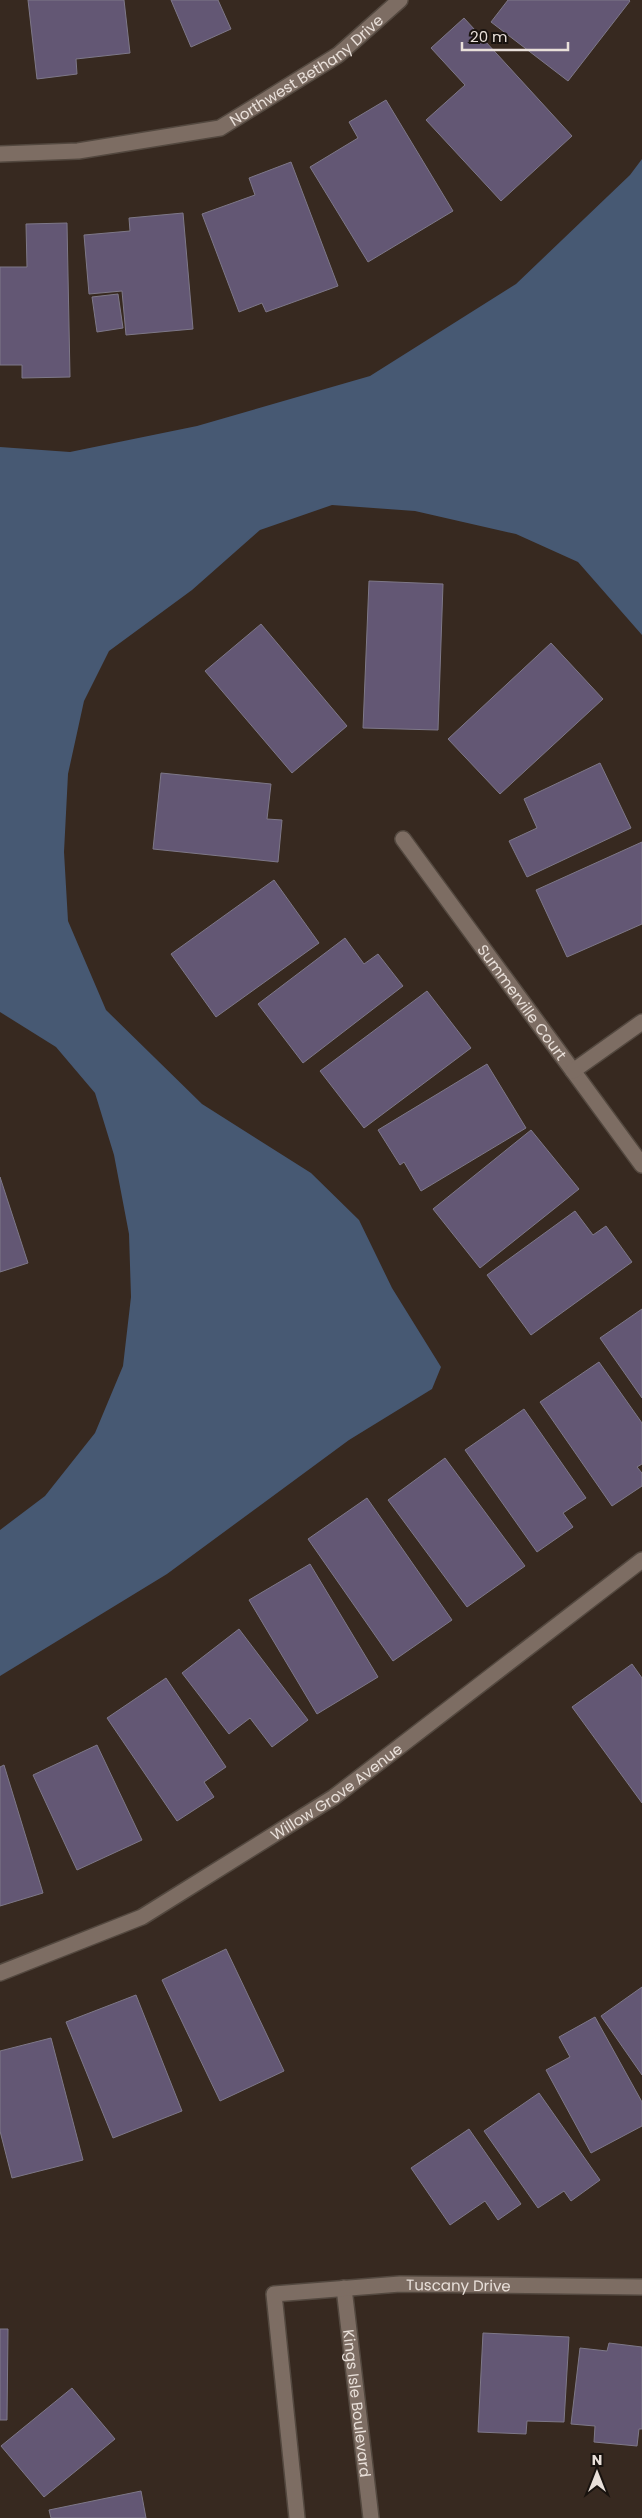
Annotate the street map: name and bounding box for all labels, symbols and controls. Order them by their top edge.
street label: Northwest Bethany Drive [225,9,388,130]
scale bar [462,20,568,52]
text: 20 m [470,26,508,47]
street label: Summerville Court [473,940,572,1064]
street label: Willow Grove Avenue [266,1738,406,1845]
street label: Tuscany Drive [406,2274,511,2296]
street label: Kings Isle Boulevard [338,2328,377,2478]
north arrow [572,2448,622,2498]
text: N [592,2450,602,2470]

